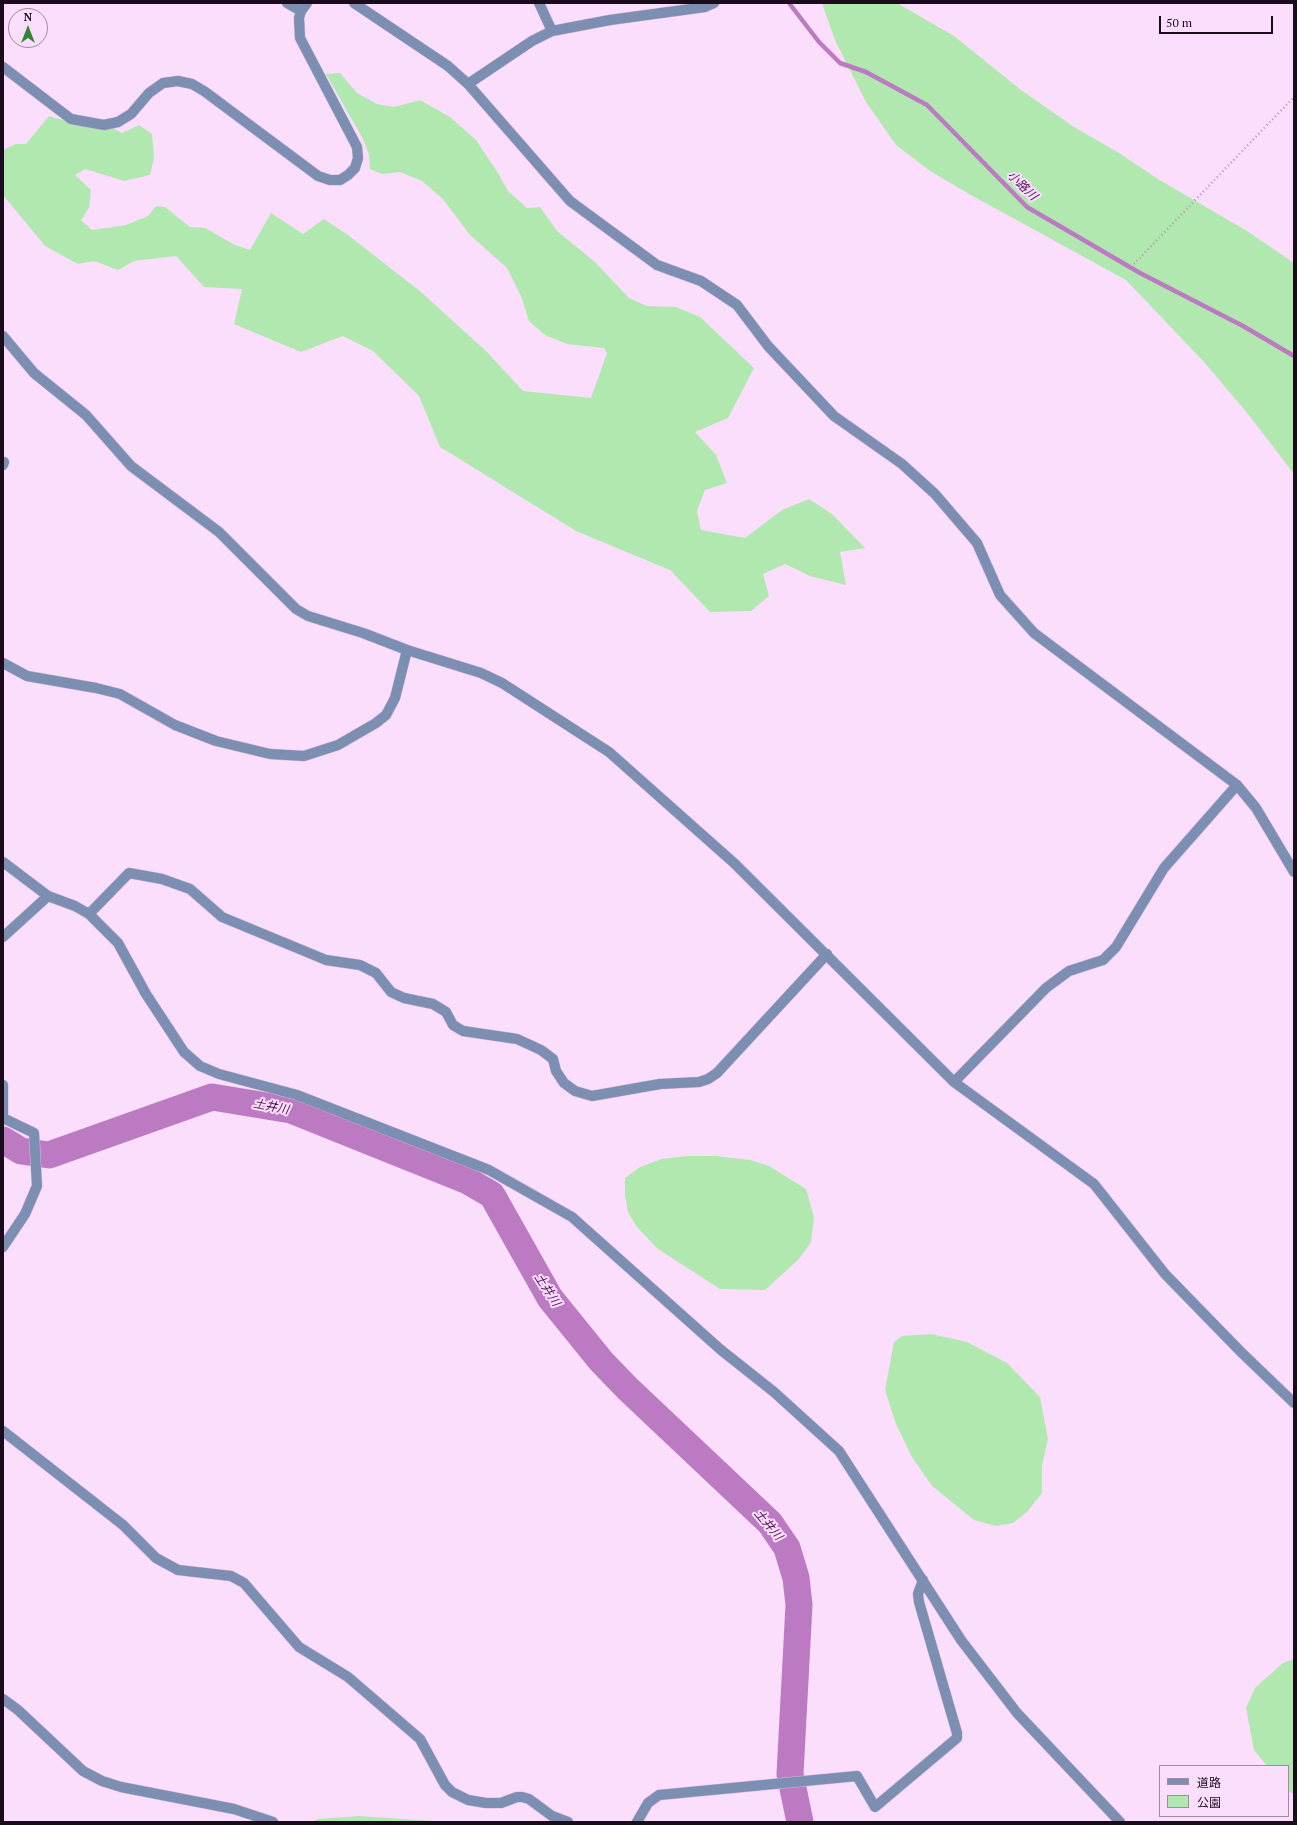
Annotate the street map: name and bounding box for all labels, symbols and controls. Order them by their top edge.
north arrow [8,8,48,48]
scale bar [1161,8,1275,34]
text: N [24,10,32,24]
text: 50 m [1166,15,1192,30]
water label: 小路川 [1004,168,1040,204]
water label: 土井川 [252,1096,290,1118]
water label: 土井川 [531,1271,563,1309]
water label: 土井川 [751,1507,785,1543]
legend [1159,1765,1289,1817]
text: 道路 [1197,1775,1221,1790]
text: 公園 [1197,1795,1221,1810]

